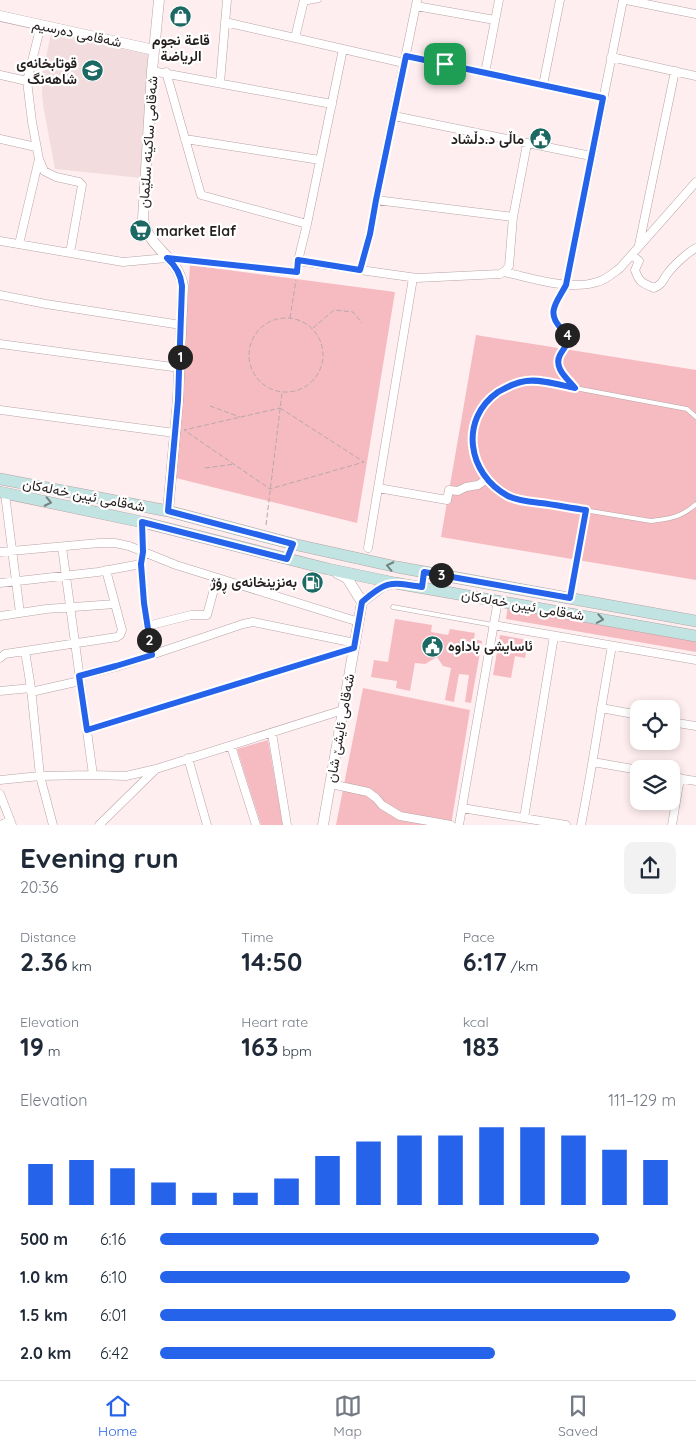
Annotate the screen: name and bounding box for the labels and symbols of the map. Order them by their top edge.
shop icon: قاعة نجوم الرياضة [169,5,193,29]
street label: شەقامی دەرسیم [31,15,123,51]
place label: قاعة نجوم الرياضة [152,31,210,65]
pin [424,43,466,85]
place label: قوتابخانەى شاهەنگ [16,54,77,88]
school or university icon: قوتابخانەى شاهەنگ [81,59,105,83]
street label: شەقامی ساکینە سلێمان [134,75,162,209]
public building icon: ماڵی د.دڵشاد [528,127,552,151]
place label: ماڵی د.دڵشاد [451,130,524,148]
supermarket icon: market Elaf [128,219,152,243]
place label: market Elaf [156,222,237,240]
pin: 4 [554,322,580,348]
pin: 1 [168,344,192,370]
street label: شەقامی ئیبن خەلەکان [21,474,147,516]
one-way arrow [43,496,52,507]
one-way arrow [385,561,394,571]
pin: 3 [428,562,454,588]
fuel station icon: بەنزینخانەی ڕۆژ [301,570,325,594]
place label: بەنزینخانەی ڕۆژ [210,573,297,594]
street label: شەقامی ئیبن خەلەکان [460,585,586,625]
one-way arrow [596,613,605,623]
pin: 2 [136,628,162,652]
public building icon: ئاسايشى باداوه [420,634,444,658]
place label: ئاسايشى باداوه [448,637,533,655]
street label: شەقامی ئایشێ شان [322,672,358,784]

